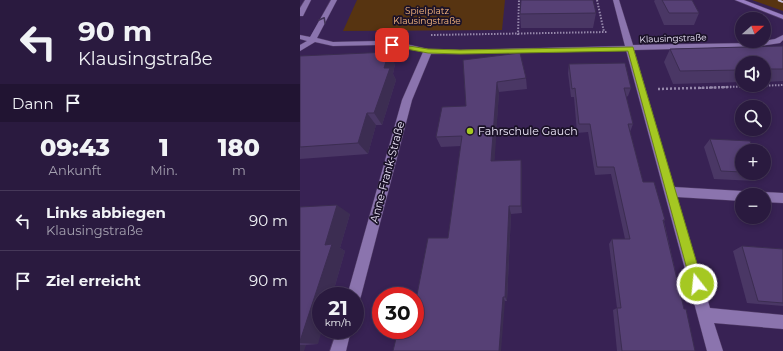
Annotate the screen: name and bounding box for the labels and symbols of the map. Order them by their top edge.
park label: Spielplatz Klausingstraße [393,5,461,26]
north arrow [735,12,771,48]
one-way arrow [318,17,325,24]
pin [375,28,409,62]
street label: Klausingstraße [639,31,707,45]
street label: Anne-Frank-Straße [367,119,407,224]
place label: Fahrschule Gauch [478,124,578,138]
marker: Fahrschule Gauch [465,126,475,136]
position arrow [676,263,718,305]
speed limit sign: 30 [372,287,424,339]

